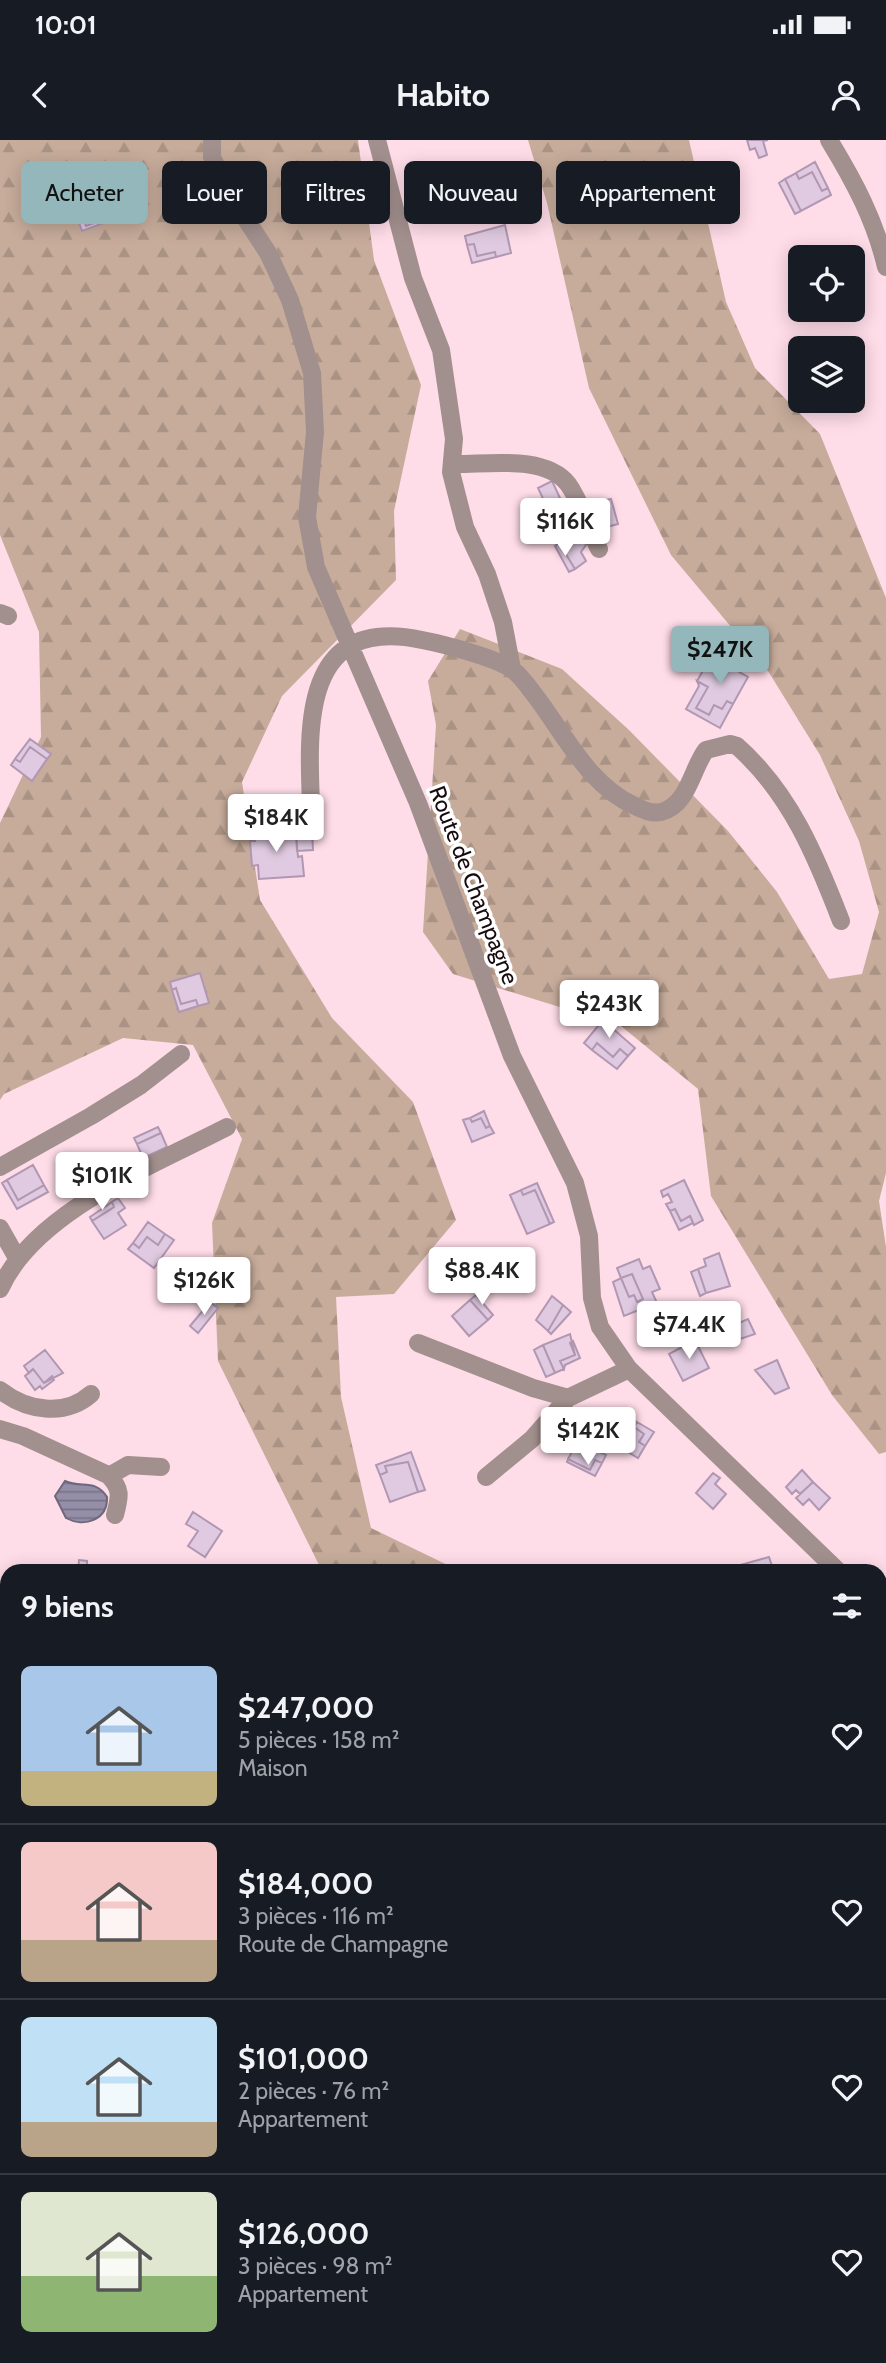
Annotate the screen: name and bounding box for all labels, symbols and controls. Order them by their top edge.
text: 10:01 [35,9,97,41]
text: Habito [396,75,490,114]
icon: back [21,76,59,114]
icon: person [827,76,865,114]
chip: Acheter [21,161,148,224]
chip: Louer [162,161,267,224]
chip: Filtres [281,161,390,224]
chip: Nouveau [404,161,542,224]
chip: Appartement [556,161,740,224]
map controls [788,245,865,413]
button: locate [788,245,865,322]
button: layers [788,336,865,413]
pin: $116K [516,498,614,558]
text: $116K [536,507,594,535]
pin: $247K [671,626,769,686]
text: $247K [687,635,753,663]
street label: Route de Champagne [423,782,525,988]
pin: $184K [227,794,325,854]
text: $184K [244,803,308,831]
pin: $243K [560,981,658,1040]
text: $243K [576,989,642,1017]
pin: $101K [53,1152,151,1212]
text: $101K [72,1161,132,1189]
pin: $88.4K [425,1248,539,1307]
text: $88.4K [445,1256,519,1284]
pin: $126K [155,1258,253,1317]
text: $126K [173,1266,235,1294]
pin: $74.4K [632,1302,746,1361]
text: $74.4K [653,1310,725,1338]
pin: $142K [539,1408,637,1467]
text: $142K [557,1416,619,1444]
icon: filters [828,1587,866,1625]
text: 9 biens [21,1588,114,1625]
text: $247,000 [238,1689,374,1726]
icon: home [77,1694,161,1778]
icon: heart [828,1717,866,1755]
text: 5 pièces · 158 m² [238,1726,399,1754]
text: Maison [238,1754,307,1782]
text: $184,000 [238,1865,373,1902]
icon: home [77,1870,161,1954]
icon: heart [828,1893,866,1931]
text: 3 pièces · 116 m² [238,1902,394,1930]
text: Route de Champagne [238,1930,448,1958]
text: $101,000 [238,2040,369,2077]
icon: home [77,2045,161,2129]
icon: heart [828,2068,866,2106]
text: 2 pièces · 76 m² [238,2077,389,2105]
text: Appartement [238,2105,368,2133]
text: $126,000 [238,2215,369,2252]
icon: home [77,2220,161,2304]
icon: heart [828,2243,866,2281]
text: 3 pièces · 98 m² [238,2252,392,2280]
text: Appartement [238,2280,368,2308]

